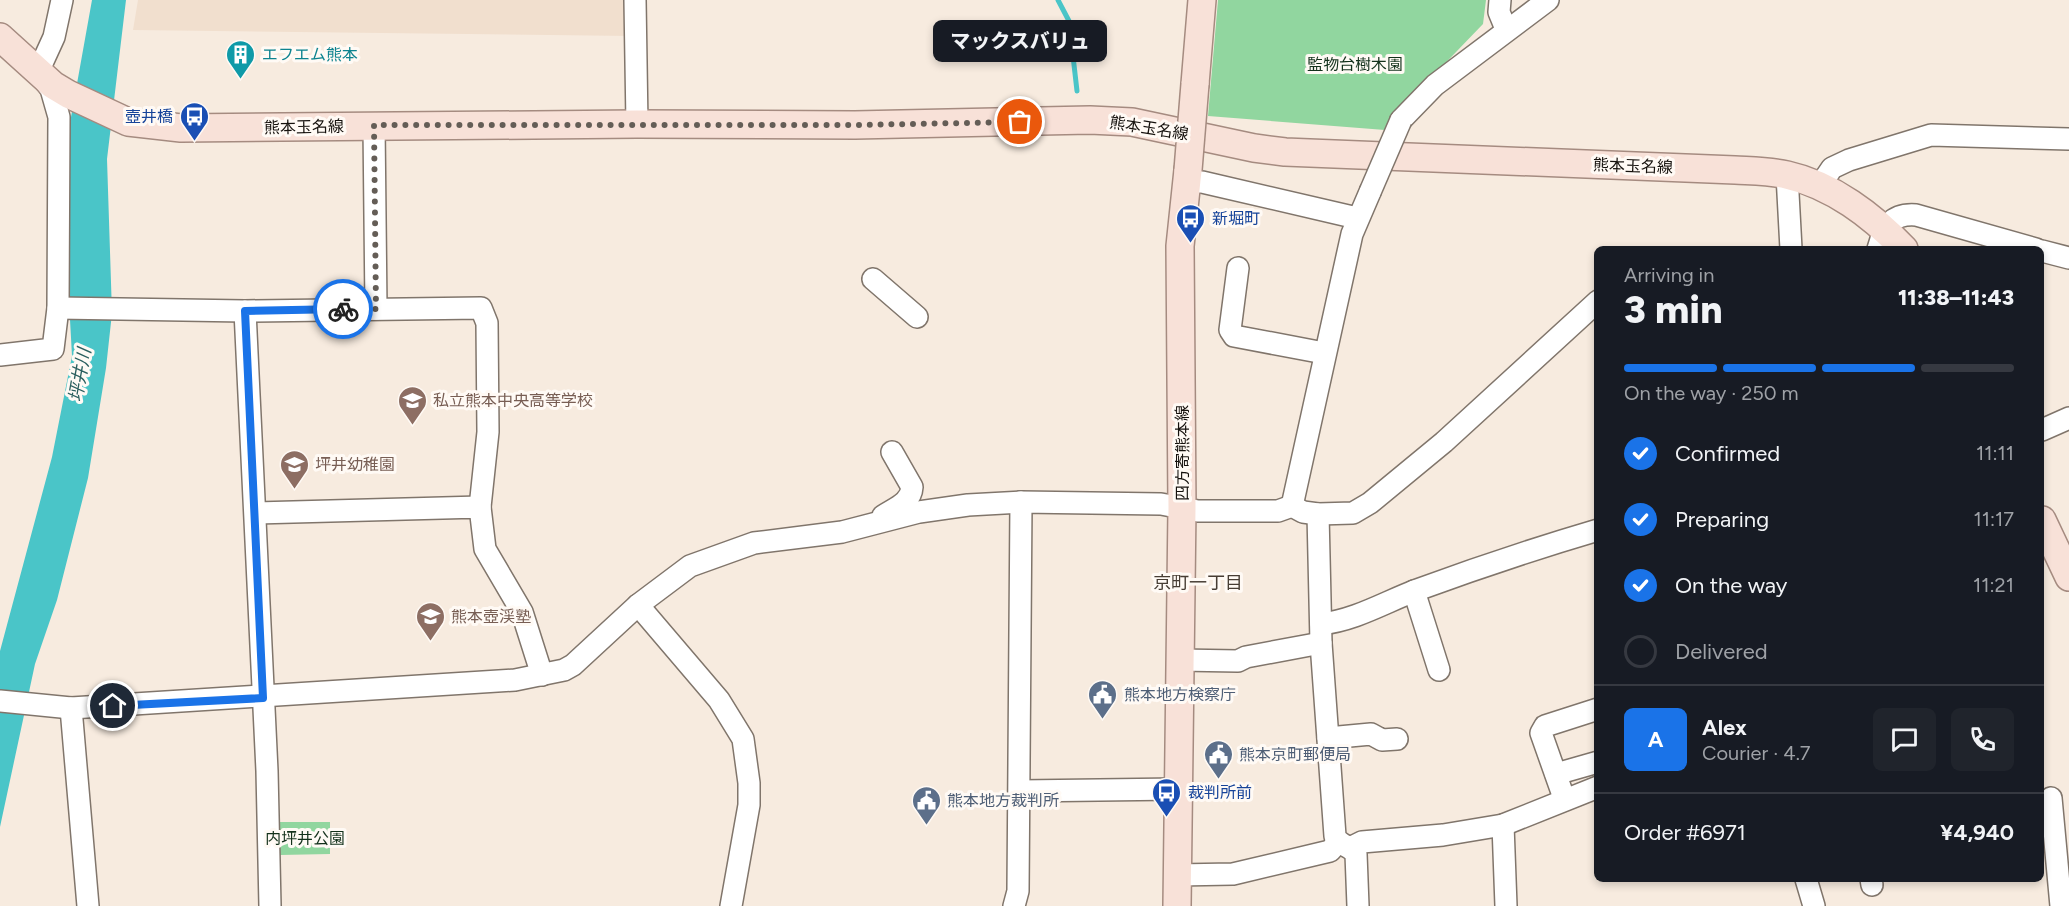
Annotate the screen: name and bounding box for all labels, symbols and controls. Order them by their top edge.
callout: マックスバリュ [933,20,1107,62]
text: マックスバリュ [950,29,1090,53]
building icon: エフエム熊本 [225,38,257,80]
place label: エフエム熊本 [262,45,358,64]
park label: 監物台樹木園 [1307,55,1403,74]
pin [994,96,1045,147]
bus stop icon: 壺井橋 [178,100,210,142]
icon: bag [1003,105,1036,138]
place label: 壺井橋 [125,107,173,126]
street label: 熊本玉名線 [1108,112,1190,144]
street label: 熊本玉名線 [264,117,344,137]
street label: 熊本玉名線 [1593,155,1673,177]
bus stop icon: 新堀町 [1175,202,1207,244]
place label: 新堀町 [1212,209,1260,228]
text: Arriving in [1624,263,1714,287]
courier [313,279,373,339]
text: 11:38–11:43 [1898,284,2014,311]
text: 3 min [1624,286,1722,333]
icon: bike [327,293,360,326]
water label: 坪井川 [64,345,96,403]
text: On the way · 250 m [1624,381,1799,405]
school or university icon: 私立熊本中央高等学校 [396,384,428,426]
place label: 私立熊本中央高等学校 [433,391,593,410]
street label: 四方寄熊本線 [1173,405,1192,501]
icon: check [1624,437,1657,470]
text: Confirmed [1675,440,1780,467]
text: 11:11 [1976,441,2014,465]
school or university icon: 坪井幼稚園 [278,448,310,490]
place label: 坪井幼稚園 [315,455,395,474]
icon: check [1624,503,1657,536]
text: Preparing [1675,506,1769,533]
text: 11:17 [1973,507,2014,531]
icon: check [1624,569,1657,602]
district label: 京町一丁目 [1153,572,1243,594]
text: On the way [1675,572,1787,599]
text: 11:21 [1973,573,2014,597]
school or university icon: 熊本壺渓塾 [414,600,446,642]
place label: 熊本壺渓塾 [451,607,531,626]
text: Delivered [1675,638,1768,665]
public building icon: 熊本地方検察庁 [1087,678,1119,720]
pin [87,680,138,731]
place label: 熊本地方検察庁 [1124,685,1236,704]
icon: home [96,689,129,722]
button: chat [1873,708,1936,771]
button: phone [1951,708,2014,771]
text: Alex [1702,714,1747,741]
text: A [1648,726,1663,753]
public building icon: 熊本京町郵便局 [1202,738,1234,780]
text: Courier · 4.7 [1702,741,1811,765]
place label: 熊本京町郵便局 [1239,745,1351,764]
bus stop icon: 裁判所前 [1151,776,1183,818]
place label: 裁判所前 [1188,783,1252,802]
public building icon: 熊本地方裁判所 [910,784,942,826]
place label: 熊本地方裁判所 [947,791,1059,810]
text: Order #6971 [1624,819,1746,846]
text: ¥4,940 [1940,819,2014,846]
park label: 内坪井公園 [265,829,345,848]

